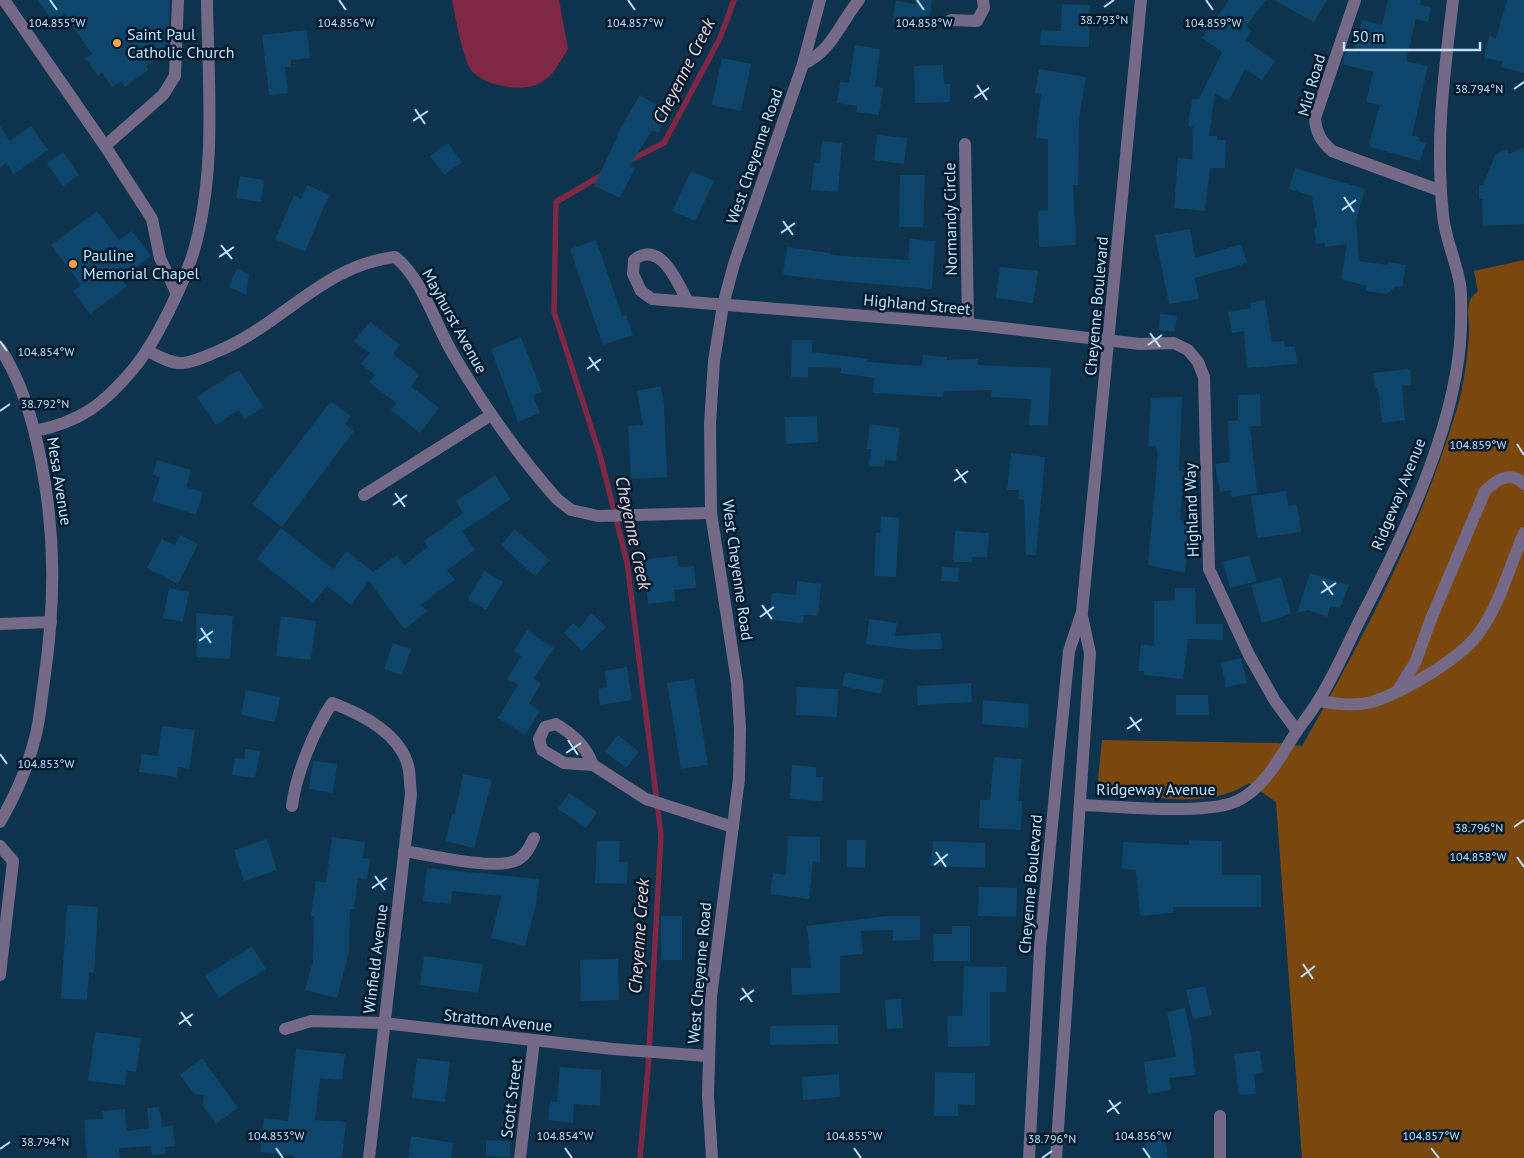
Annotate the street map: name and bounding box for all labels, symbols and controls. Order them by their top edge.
text: 38.793°N [1080,12,1128,27]
water label: Cheyenne Creek [647,13,720,127]
text: 104.855°W [29,15,85,30]
text: 104.856°W [318,15,374,30]
text: 104.857°W [607,15,663,30]
text: 104.858°W [896,15,952,30]
text: 104.859°W [1185,15,1241,30]
scale bar [1344,20,1480,52]
place label: Saint Paul Catholic Church [127,24,235,62]
text: 50 m [1352,27,1385,46]
marker: Saint Paul Catholic Church [111,37,123,49]
street label: Mid Road [1293,52,1329,118]
text: 38.794°N [1455,81,1503,96]
street label: West Cheyenne Road [721,86,787,226]
street label: Normandy Circle [939,162,961,276]
street label: Cheyenne Boulevard [1080,236,1112,376]
place label: Pauline Memorial Chapel [83,245,200,283]
marker: Pauline Memorial Chapel [67,258,79,270]
street label: Mayhurst Avenue [418,265,492,377]
street label: Highland Street [863,289,972,319]
text: 104.854°W [18,344,74,359]
text: 38.792°N [21,396,69,411]
street label: Mesa Avenue [43,435,77,527]
street label: Ridgeway Avenue [1366,435,1430,553]
text: 104.859°W [1450,437,1506,452]
street label: Highland Way [1179,462,1203,557]
water label: Cheyenne Creek [610,474,657,593]
street label: West Cheyenne Road [718,498,758,642]
text: 104.853°W [18,756,74,771]
street label: Ridgeway Avenue [1096,779,1216,799]
street label: Cheyenne Boulevard [1014,814,1046,954]
text: 38.796°N [1455,820,1503,835]
text: 104.858°W [1450,849,1506,864]
water label: Cheyenne Creek [623,877,654,994]
street label: West Cheyenne Road [683,901,715,1045]
street label: Winfield Avenue [358,903,392,1015]
street label: Stratton Avenue [443,1004,553,1036]
street label: Scott Street [496,1057,526,1139]
text: 104.853°W [248,1128,304,1143]
text: 104.854°W [537,1128,593,1143]
text: 104.855°W [826,1128,882,1143]
text: 104.856°W [1115,1128,1171,1143]
text: 104.857°W [1403,1128,1459,1143]
text: 38.796°N [1028,1131,1076,1146]
text: 38.794°N [21,1134,69,1149]

